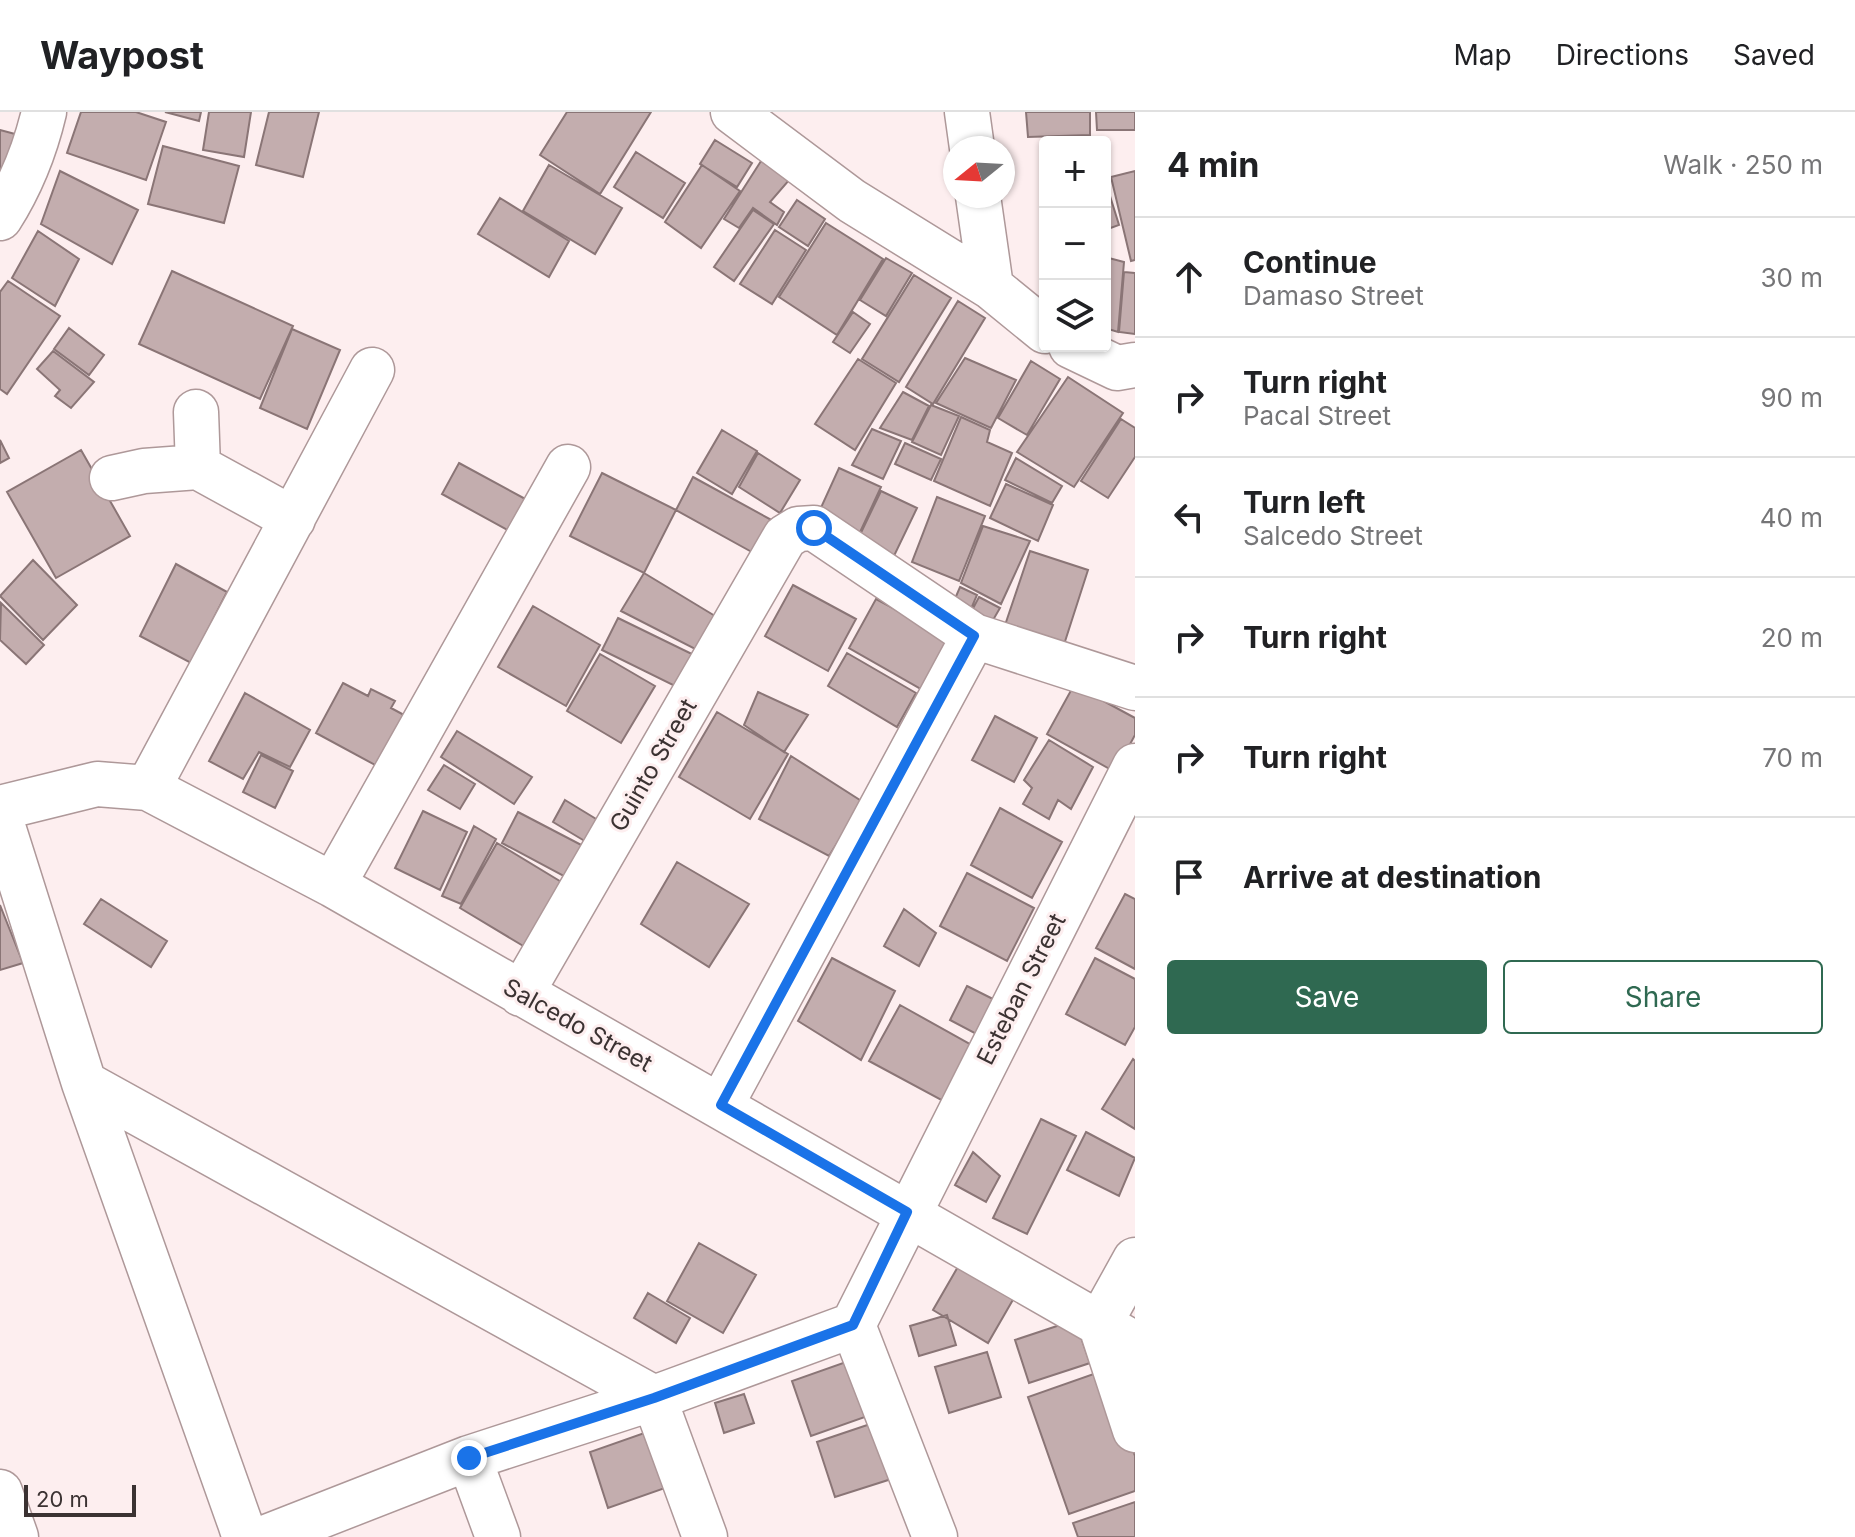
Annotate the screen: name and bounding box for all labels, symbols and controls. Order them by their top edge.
text: Waypost [40,32,204,78]
text: Map [1453,38,1512,72]
text: Directions [1556,38,1689,72]
text: Saved [1733,38,1815,72]
north arrow [943,136,1015,208]
map controls [1039,136,1111,352]
button: + [1039,136,1111,208]
text: 4 min [1167,144,1259,185]
text: Walk · 250 m [1663,149,1823,180]
button: − [1039,208,1111,280]
text: Continue [1243,244,1377,280]
icon: ahead [1167,255,1211,299]
text: 30 m [1760,262,1823,293]
button: layers [1039,280,1111,352]
text: Damaso Street [1243,280,1424,311]
text: Turn right [1243,364,1387,400]
icon: right [1167,375,1211,419]
text: 90 m [1760,382,1823,413]
text: Pacal Street [1243,400,1391,431]
text: Turn left [1243,484,1365,520]
icon: left [1167,495,1211,539]
text: 40 m [1760,502,1823,533]
route start [796,510,832,546]
text: Salcedo Street [1243,520,1423,551]
icon: right [1167,615,1211,659]
text: Turn right [1243,619,1387,655]
text: 20 m [1761,622,1823,653]
street label: Guinto Street [603,693,703,837]
icon: right [1167,735,1211,779]
text: Turn right [1243,739,1387,775]
text: 70 m [1762,742,1823,773]
icon: arrive [1167,855,1211,899]
text: Arrive at destination [1243,859,1541,895]
street label: Esteban Street [970,908,1072,1069]
button: Save [1167,960,1487,1034]
button: Share [1503,960,1823,1034]
street label: Salcedo Street [498,972,658,1078]
route end [451,1440,487,1476]
scale bar [24,1481,136,1517]
text: 20 m [36,1486,89,1512]

